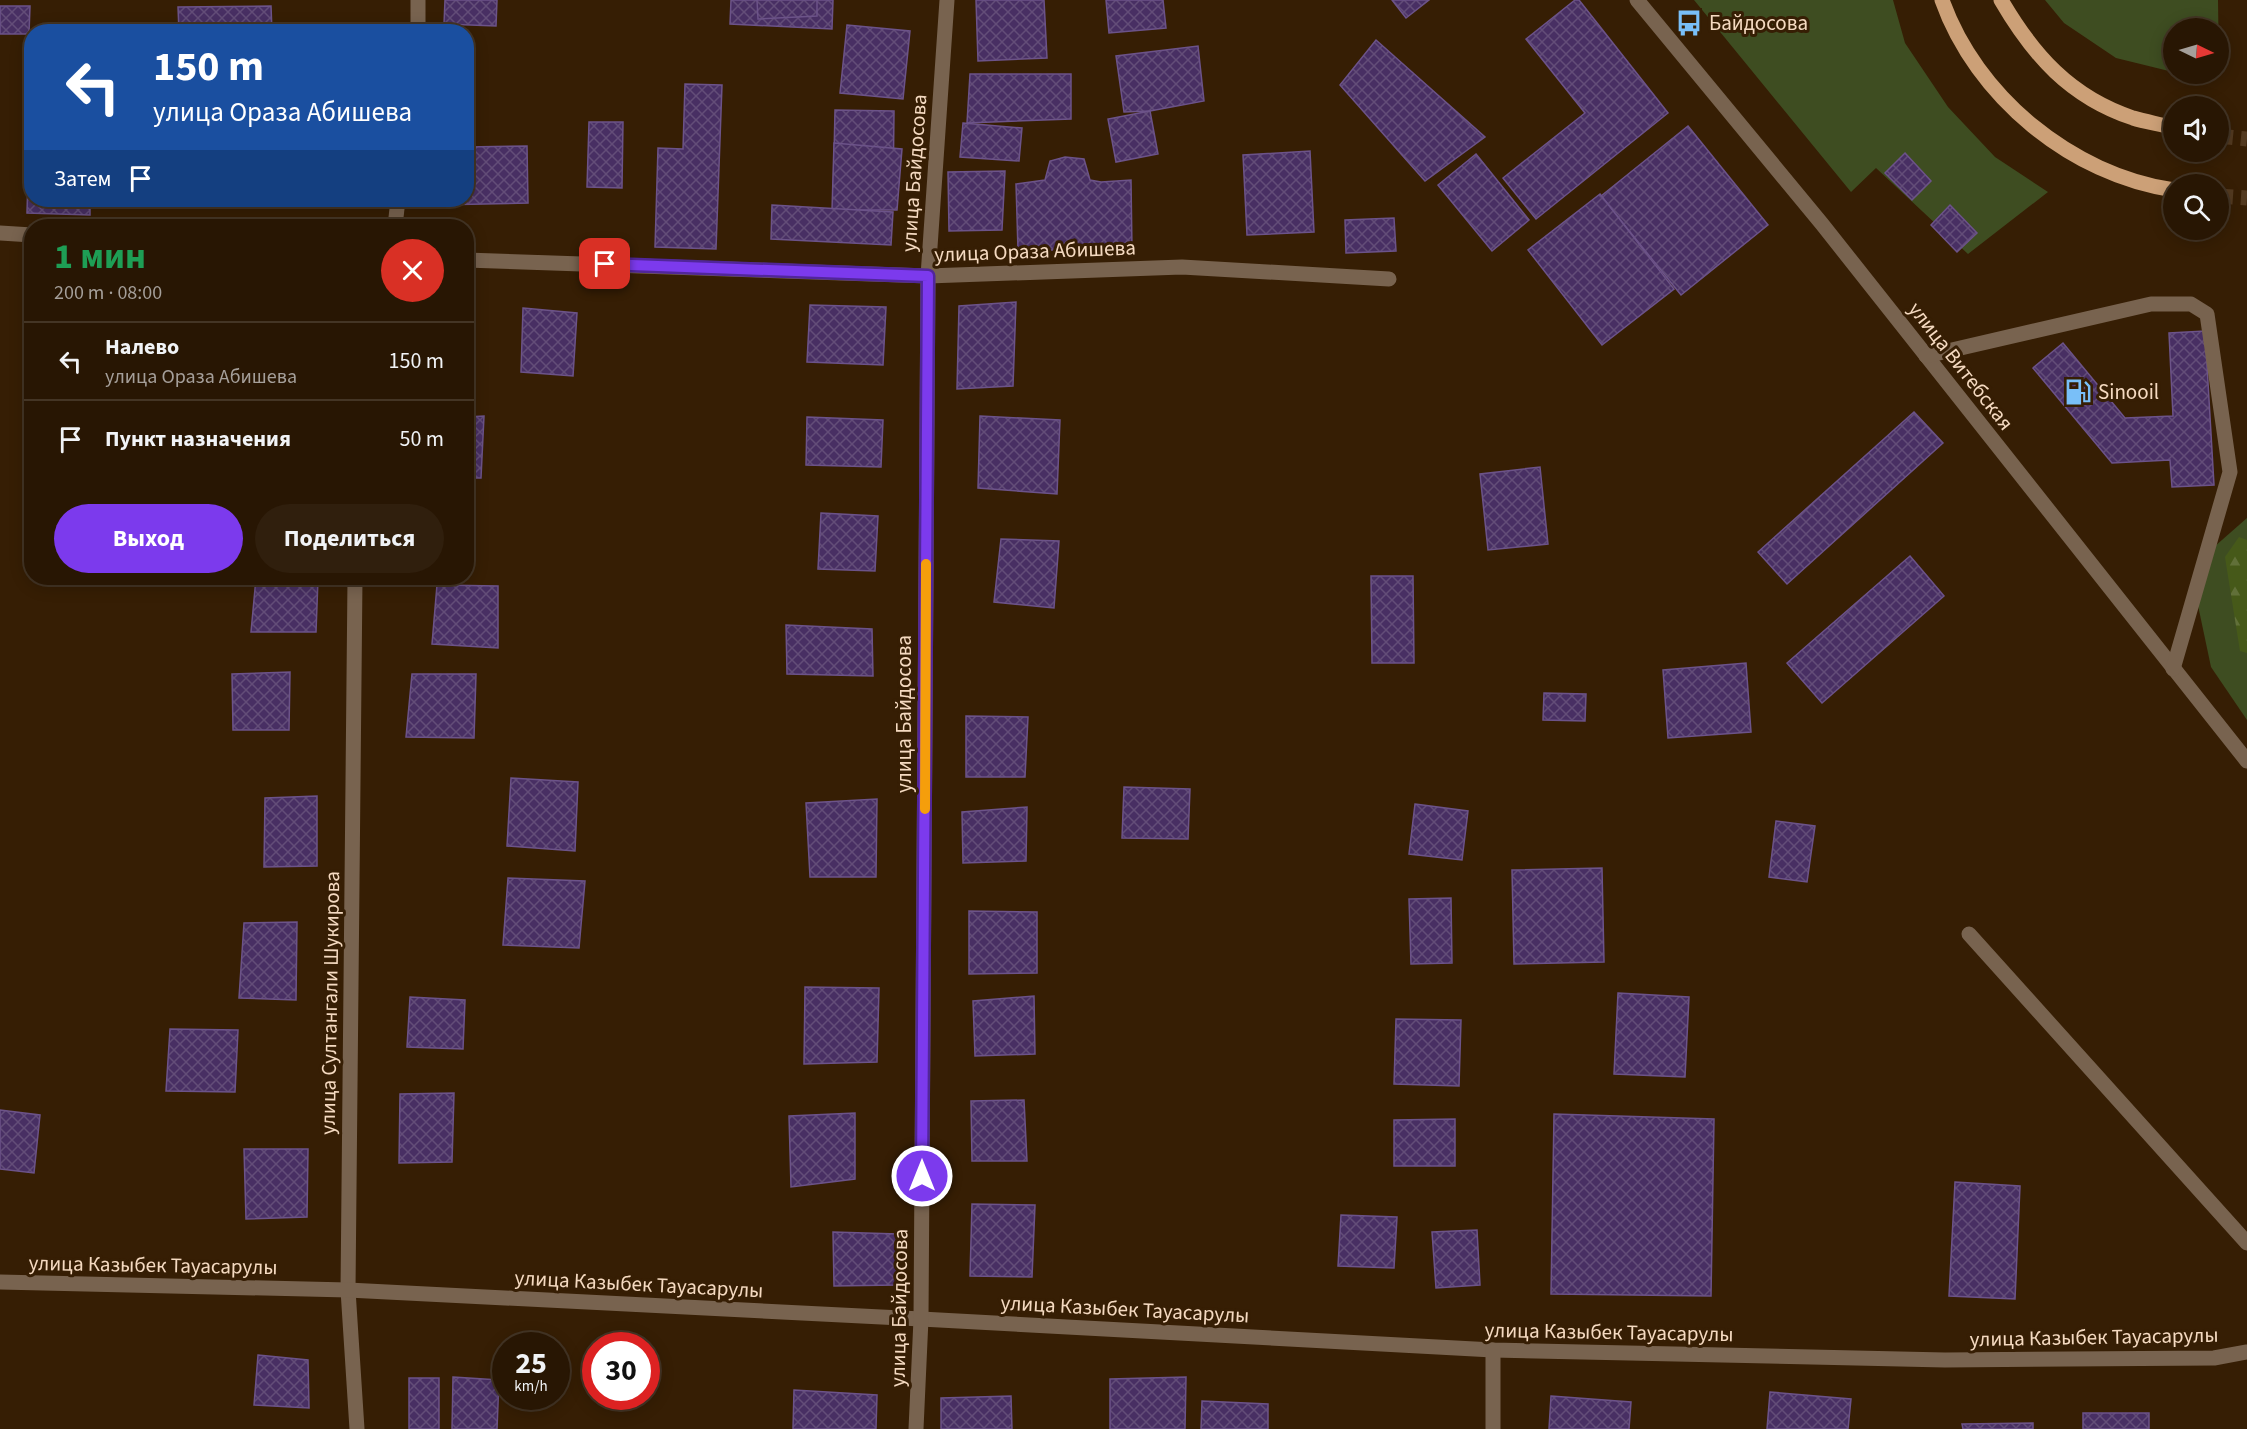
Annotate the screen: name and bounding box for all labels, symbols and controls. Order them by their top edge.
bus stop icon: Байдосова [1674,8,1704,38]
place label: Байдосова [1709,8,1808,38]
north arrow [2163,18,2229,84]
map controls [2163,18,2229,240]
text: 150 m [153,37,264,97]
icon: left [54,48,132,126]
text: улица Ораза Абишева [153,93,412,132]
street label: улица Байдосова [894,93,934,253]
button: sound [2163,96,2229,162]
icon: arrive [124,162,157,195]
text: Затем [54,163,112,195]
button: search [2163,174,2229,240]
text: 1 мин [54,231,146,282]
street label: улица Ораза Абишева [934,232,1136,270]
pin [579,238,630,289]
button: close [381,239,444,302]
icon: arrive [588,247,621,280]
text: 200 m · 08:00 [54,279,162,307]
street label: улица Витебская [1901,295,2021,437]
text: Налево [105,331,179,363]
icon: left [54,345,87,378]
text: 150 m [389,345,444,377]
text: улица Ораза Абишева [105,363,297,391]
fuel station icon: Sinooil [2063,377,2093,407]
place label: Sinooil [2098,377,2159,407]
icon: arrive [54,423,87,456]
text: Пункт назначения [105,423,291,455]
text: 50 m [399,423,444,455]
button: Выход [54,504,243,573]
button: Поделиться [255,504,444,573]
street label: улица Байдосова [889,635,919,793]
street label: улица Султангали Шукирова [313,871,347,1135]
position arrow [890,1144,954,1208]
street label: улица Байдосова [883,1229,915,1387]
street label: улица Казыбек Тауасарулы [28,1248,278,1282]
street label: улица Казыбек Тауасарулы [514,1263,764,1305]
street label: улица Казыбек Тауасарулы [1000,1288,1250,1330]
street label: улица Казыбек Тауасарулы [1484,1315,1734,1349]
street label: улица Казыбек Тауасарулы [1969,1320,2219,1354]
speed limit sign: 30 [582,1332,660,1410]
text: 25 [515,1342,547,1385]
text: km/h [514,1376,548,1397]

